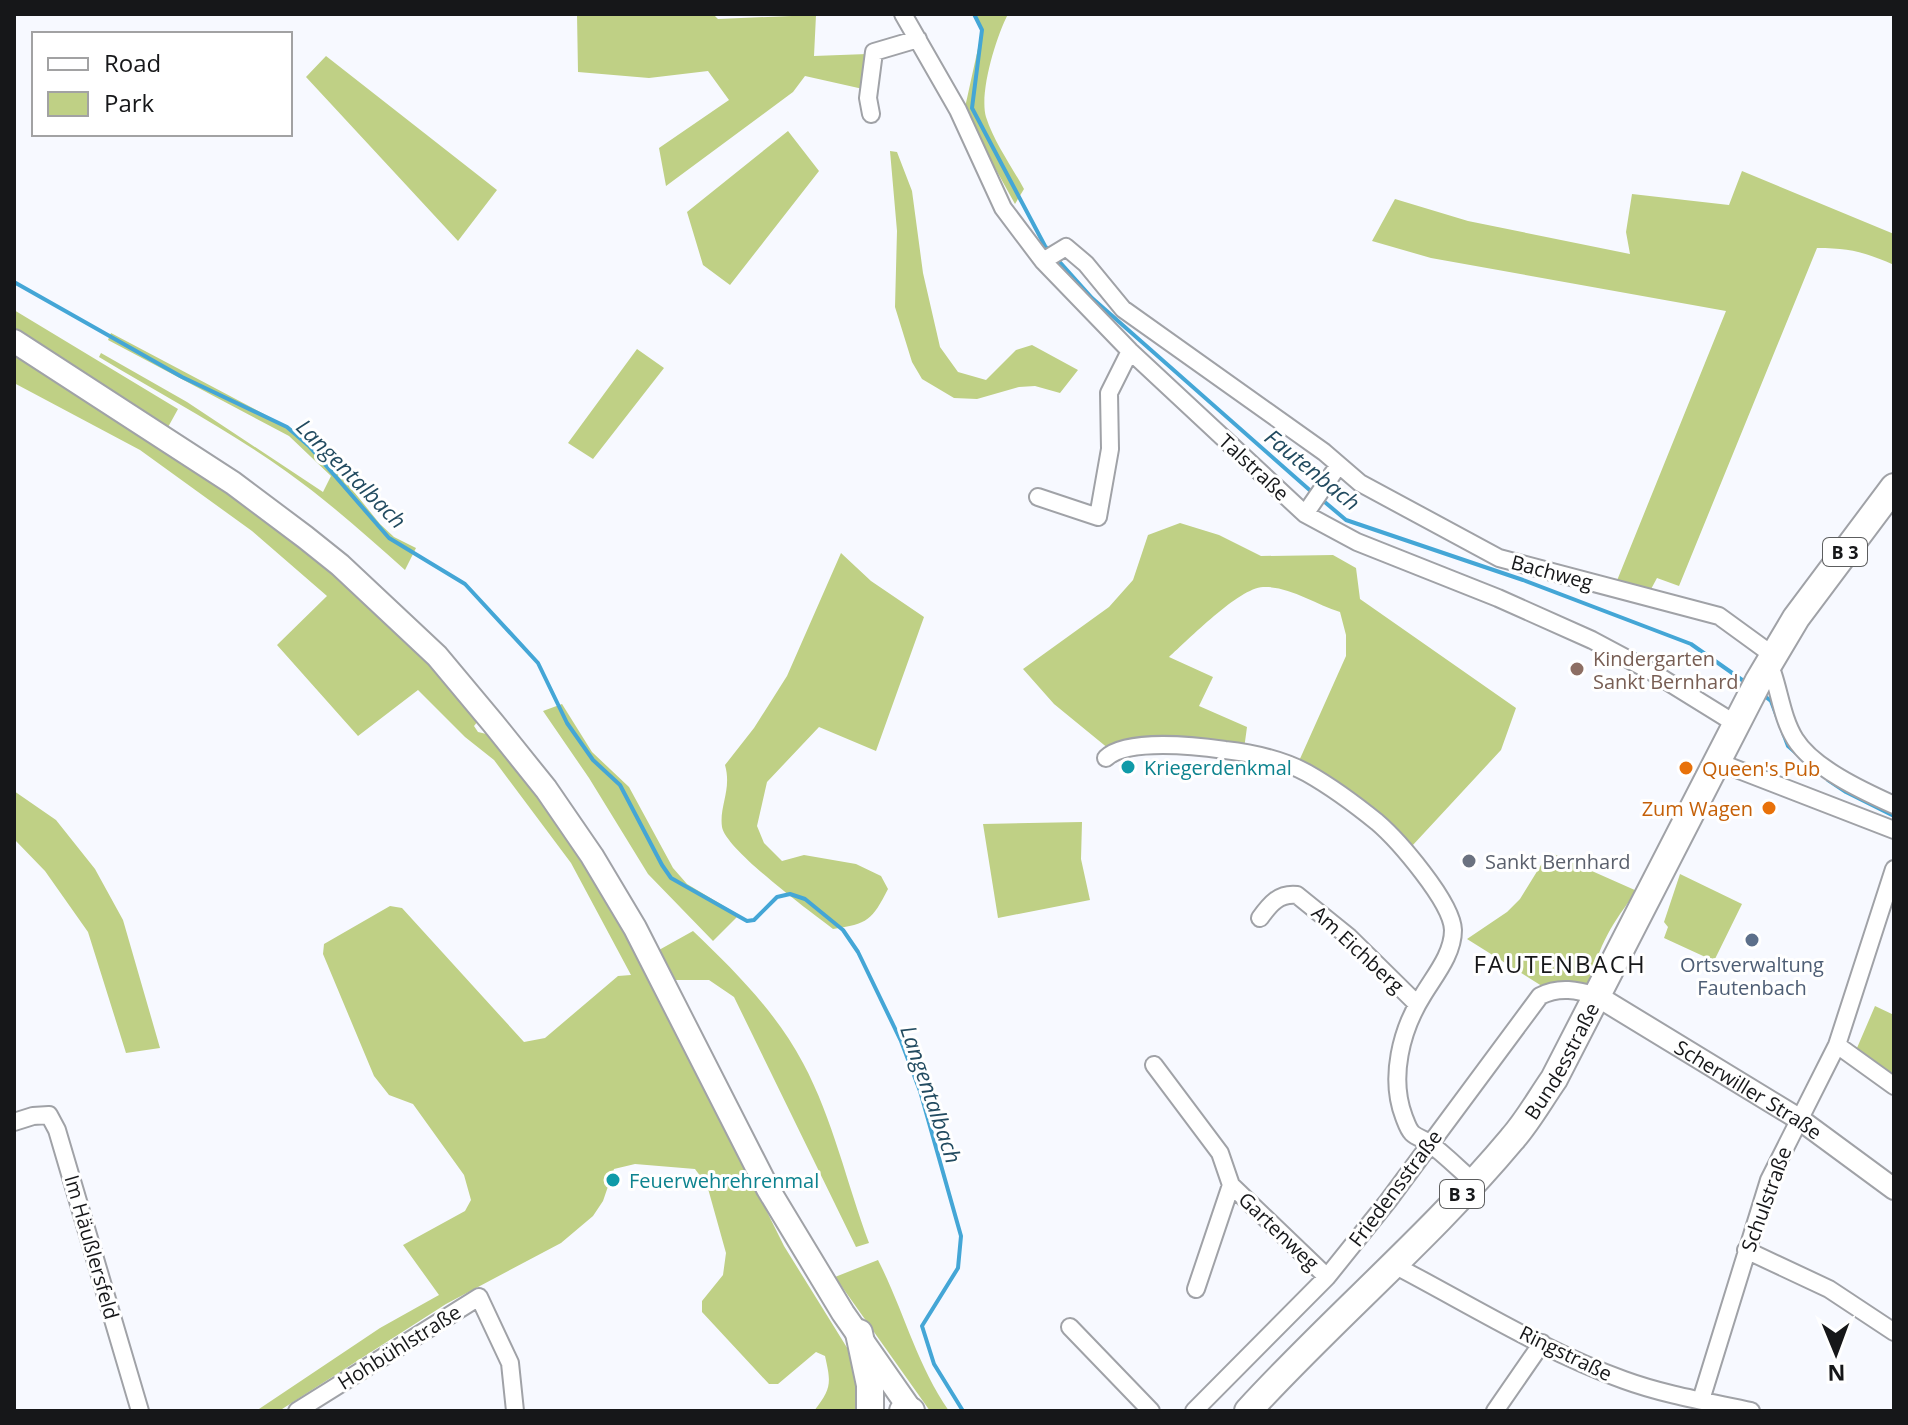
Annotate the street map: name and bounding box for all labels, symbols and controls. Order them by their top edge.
legend [32,32,292,136]
text: Road [104,46,161,79]
text: Park [104,86,155,119]
water label: Langentalbach [291,412,413,534]
water label: Fautenbach [1259,421,1367,517]
street label: Talstraße [1213,428,1295,506]
road number: B 3 [1823,538,1867,566]
street label: Bachweg [1508,548,1596,596]
place label: Kindergarten Sankt Bernhard [1593,645,1739,695]
marker: Kindergarten Sankt Bernhard [1568,660,1586,678]
place label: Kriegerdenkmal [1144,754,1292,781]
place label: Queen's Pub [1702,755,1820,782]
marker: Kriegerdenkmal [1119,758,1137,776]
marker: Queen's Pub [1677,759,1695,777]
place label: Zum Wagen [1642,795,1753,822]
marker: Zum Wagen [1760,799,1778,817]
place label: Sankt Bernhard [1485,848,1631,875]
marker: Sankt Bernhard [1460,852,1478,870]
street label: Am Eichberg [1306,899,1410,999]
marker: Ortsverwaltung Fautenbach [1743,931,1761,949]
district label: FAUTENBACH [1473,947,1647,980]
place label: Ortsverwaltung Fautenbach [1680,951,1824,1001]
street label: Bundesstraße [1518,998,1605,1124]
water label: Langentalbach [894,1021,970,1167]
street label: Scherwiller Straße [1670,1033,1828,1145]
street label: Friedensstraße [1342,1124,1448,1252]
street label: Schulstraße [1735,1143,1797,1255]
place label: Feuerwehrehrenmal [629,1167,819,1194]
marker: Feuerwehrehrenmal [604,1171,622,1189]
street label: Im Häußlersfeld [58,1172,126,1322]
road number: B 3 [1440,1180,1484,1208]
street label: Gartenweg [1233,1186,1325,1276]
street label: Hohbühlstraße [332,1298,466,1396]
north arrow [1796,1313,1876,1393]
street label: Ringstraße [1515,1319,1617,1387]
text: N [1827,1359,1846,1389]

